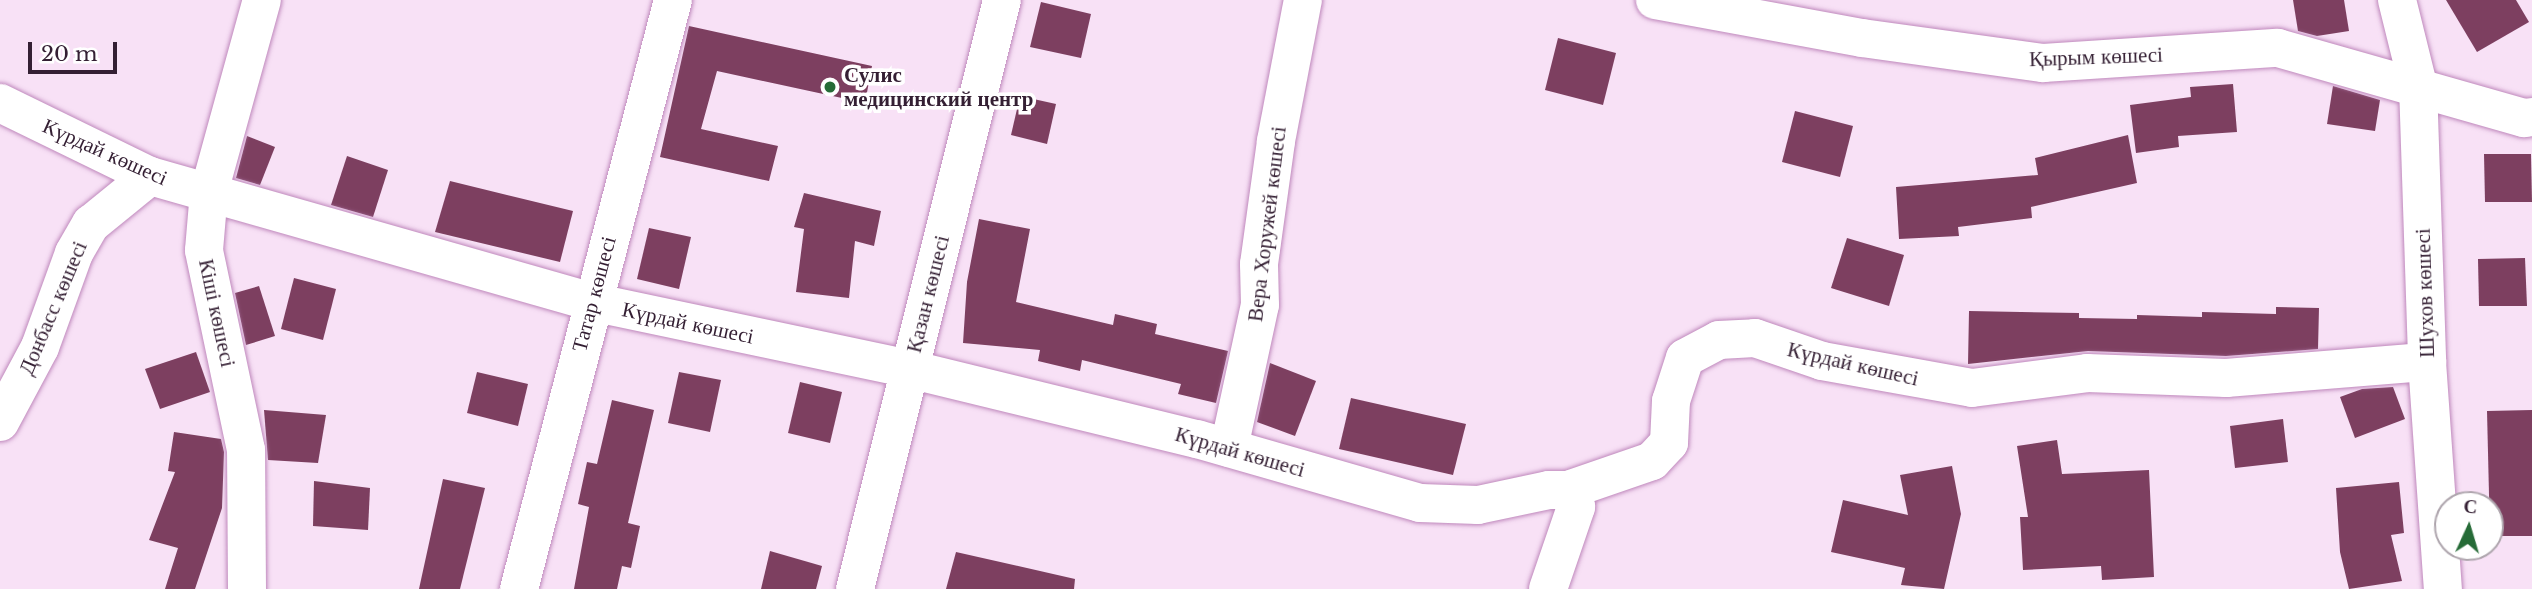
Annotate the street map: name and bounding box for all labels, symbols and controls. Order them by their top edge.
scale bar [32,28,121,72]
text: 20 m [41,41,98,67]
street label: Қырым көшесі [2029,42,2163,72]
place label: Сулис медицинский центр [844,62,1033,112]
marker: Сулис медицинский центр [822,79,838,95]
street label: Күрдай көшесі [39,113,171,191]
street label: Вера Хоружей көшесі [1243,125,1291,323]
street label: Шухов көшесі [2410,228,2440,358]
street label: Қазан көшесі [901,233,955,355]
street label: Татар көшесі [567,234,621,354]
street label: Донбасс көшесі [14,237,92,379]
street label: Кіші көшесі [193,257,241,369]
street label: Күрдай көшесі [620,297,756,349]
street label: Күрдай көшесі [1785,337,1921,391]
street label: Күрдай көшесі [1172,421,1308,483]
north arrow [2434,491,2504,561]
text: С [2463,495,2478,518]

